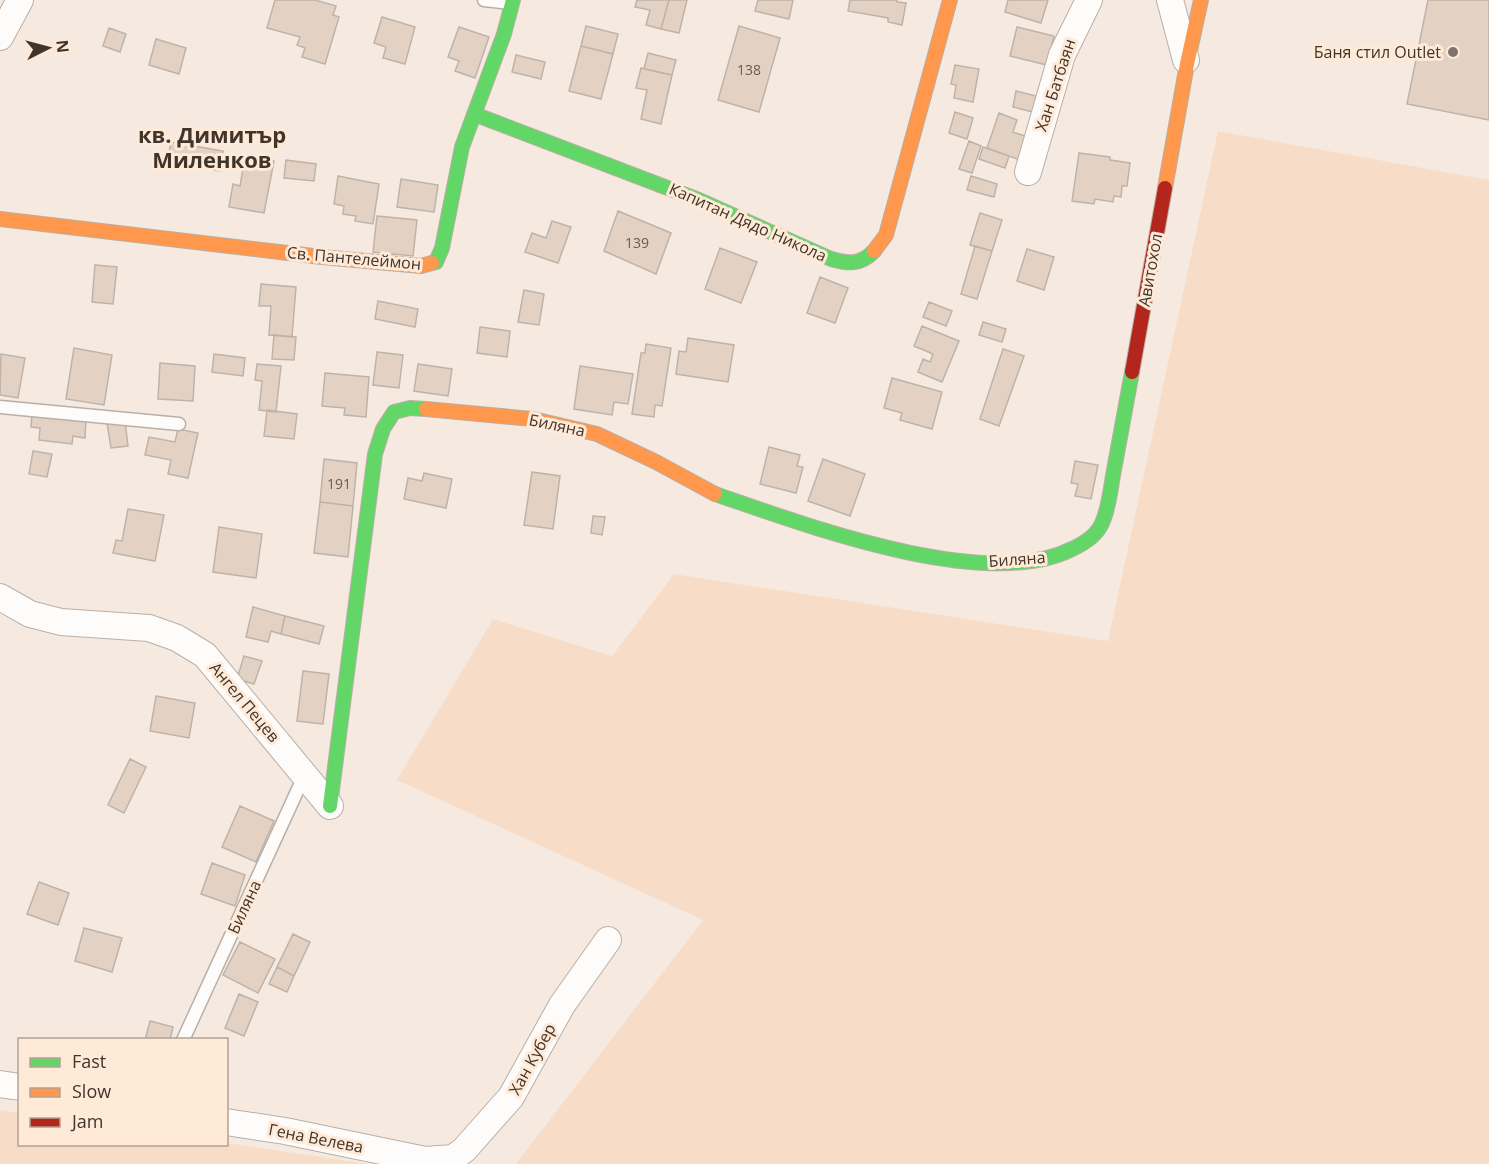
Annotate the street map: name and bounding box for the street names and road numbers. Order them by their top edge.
street label: Хан Батбаян [1030,36,1080,134]
street label: Капитан Дядо Никола [666,177,830,267]
street label: Авитохол [1133,232,1167,308]
street label: Св. Пантелеймон [286,241,422,275]
street label: Биляна [527,408,587,442]
street label: Биляна [988,546,1046,572]
street label: Ангел Пецев [205,657,285,747]
street label: Биляна [222,877,266,937]
street label: Хан Кубер [503,1019,561,1099]
street label: Гена Велева [267,1118,365,1158]

